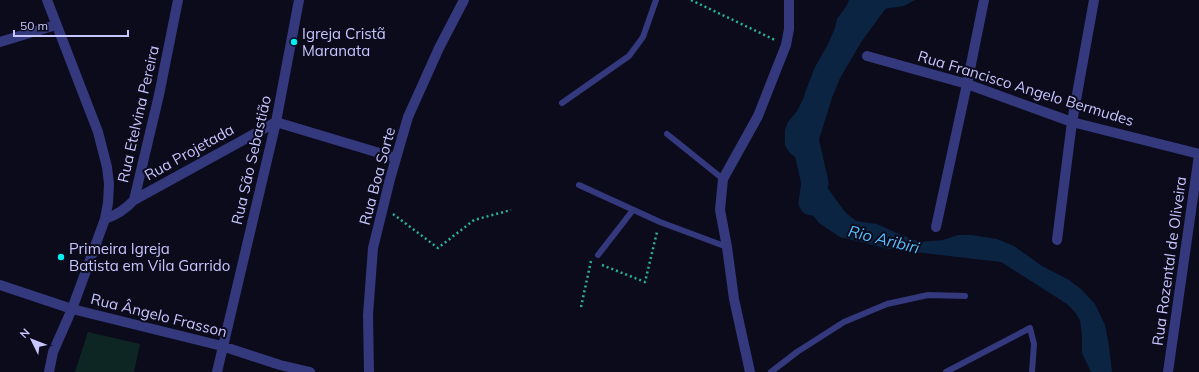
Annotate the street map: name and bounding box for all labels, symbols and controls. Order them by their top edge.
scale bar [14,12,128,38]
text: 50 m [20,18,48,33]
place label: Igreja Cristã Maranata [302,24,386,60]
marker: Igreja Cristã Maranata [289,37,299,47]
street label: Rua Etelvina Pereira [113,44,163,184]
street label: Rua Francisco Angelo Bermudes [916,46,1136,130]
street label: Rua São Sebastião [227,94,275,226]
street label: Rua Projetada [141,120,237,184]
street label: Rua Boa Sorte [355,125,399,227]
street label: Rua Rozental de Oliveira [1148,175,1190,347]
water label: Rio Aribiri [846,221,922,258]
place label: Primeira Igreja Batista em Vila Garrido [69,239,230,275]
marker: Primeira Igreja Batista em Vila Garrido [56,252,66,262]
street label: Rua Ângelo Frasson [89,289,229,341]
north arrow [12,320,52,360]
text: N [17,325,33,341]

